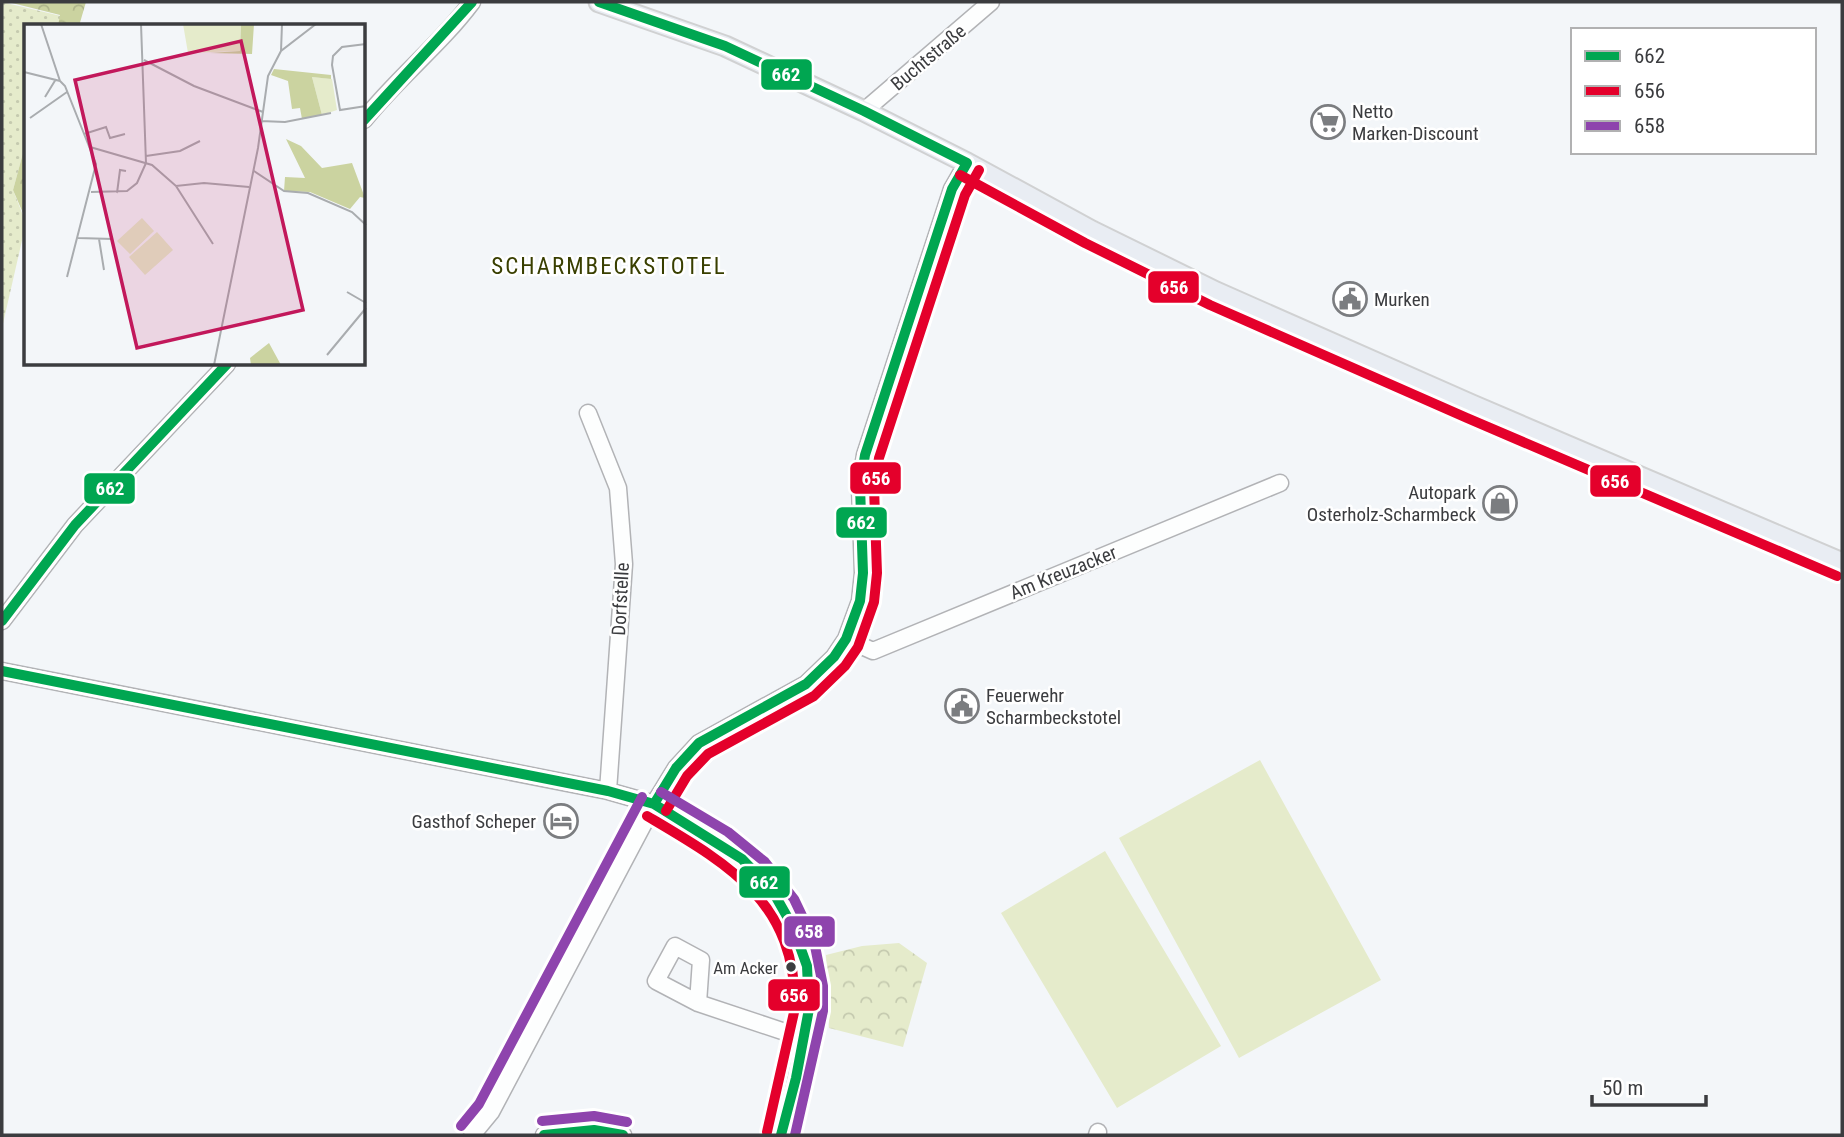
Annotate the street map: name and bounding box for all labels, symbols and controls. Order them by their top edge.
street label: Buchtstraße [886,19,971,95]
inset map [24,24,366,366]
legend [1571,28,1816,154]
text: 662 [1634,44,1665,68]
line badge: 662 [760,58,813,91]
text: 662 [772,63,800,86]
text: 656 [1634,79,1665,103]
place label: Netto Marken-Discount [1352,100,1479,145]
supermarket icon: Netto Marken-Discount [1309,103,1347,141]
text: 658 [1634,114,1665,138]
district label: SCHARMBECKSTOTEL [491,253,727,280]
line badge: 656 [1147,270,1200,304]
text: 656 [1160,276,1188,299]
public building icon: Murken [1331,280,1369,318]
place label: Murken [1374,288,1430,311]
line badge: 656 [849,461,902,495]
line badge: 656 [1589,464,1642,498]
text: 656 [862,467,890,490]
text: 656 [1601,470,1629,493]
line badge: 662 [83,472,136,505]
text: 662 [96,477,124,500]
place label: Autopark Osterholz-Scharmbeck [1307,481,1476,526]
shop icon: Autopark Osterholz-Scharmbeck [1481,484,1519,522]
line badge: 662 [835,506,888,539]
text: 662 [847,511,875,534]
street label: Am Kreuzacker [1007,541,1120,604]
street label: Dorfstelle [607,562,634,636]
place label: Feuerwehr Scharmbeckstotel [986,684,1121,729]
public building icon: Feuerwehr Scharmbeckstotel [943,687,981,725]
hotel icon: Gasthof Scheper [542,802,580,840]
place label: Gasthof Scheper [412,810,536,833]
line badge: 662 [738,865,791,899]
text: 662 [750,871,778,894]
line badge: 658 [783,915,836,948]
text: 658 [795,920,823,943]
place label: Am Acker [713,958,778,978]
marker: Am Acker [784,960,798,974]
line badge: 656 [767,978,821,1012]
text: 656 [780,984,808,1007]
scale bar [1592,1064,1706,1108]
text: 50 m [1602,1076,1643,1100]

